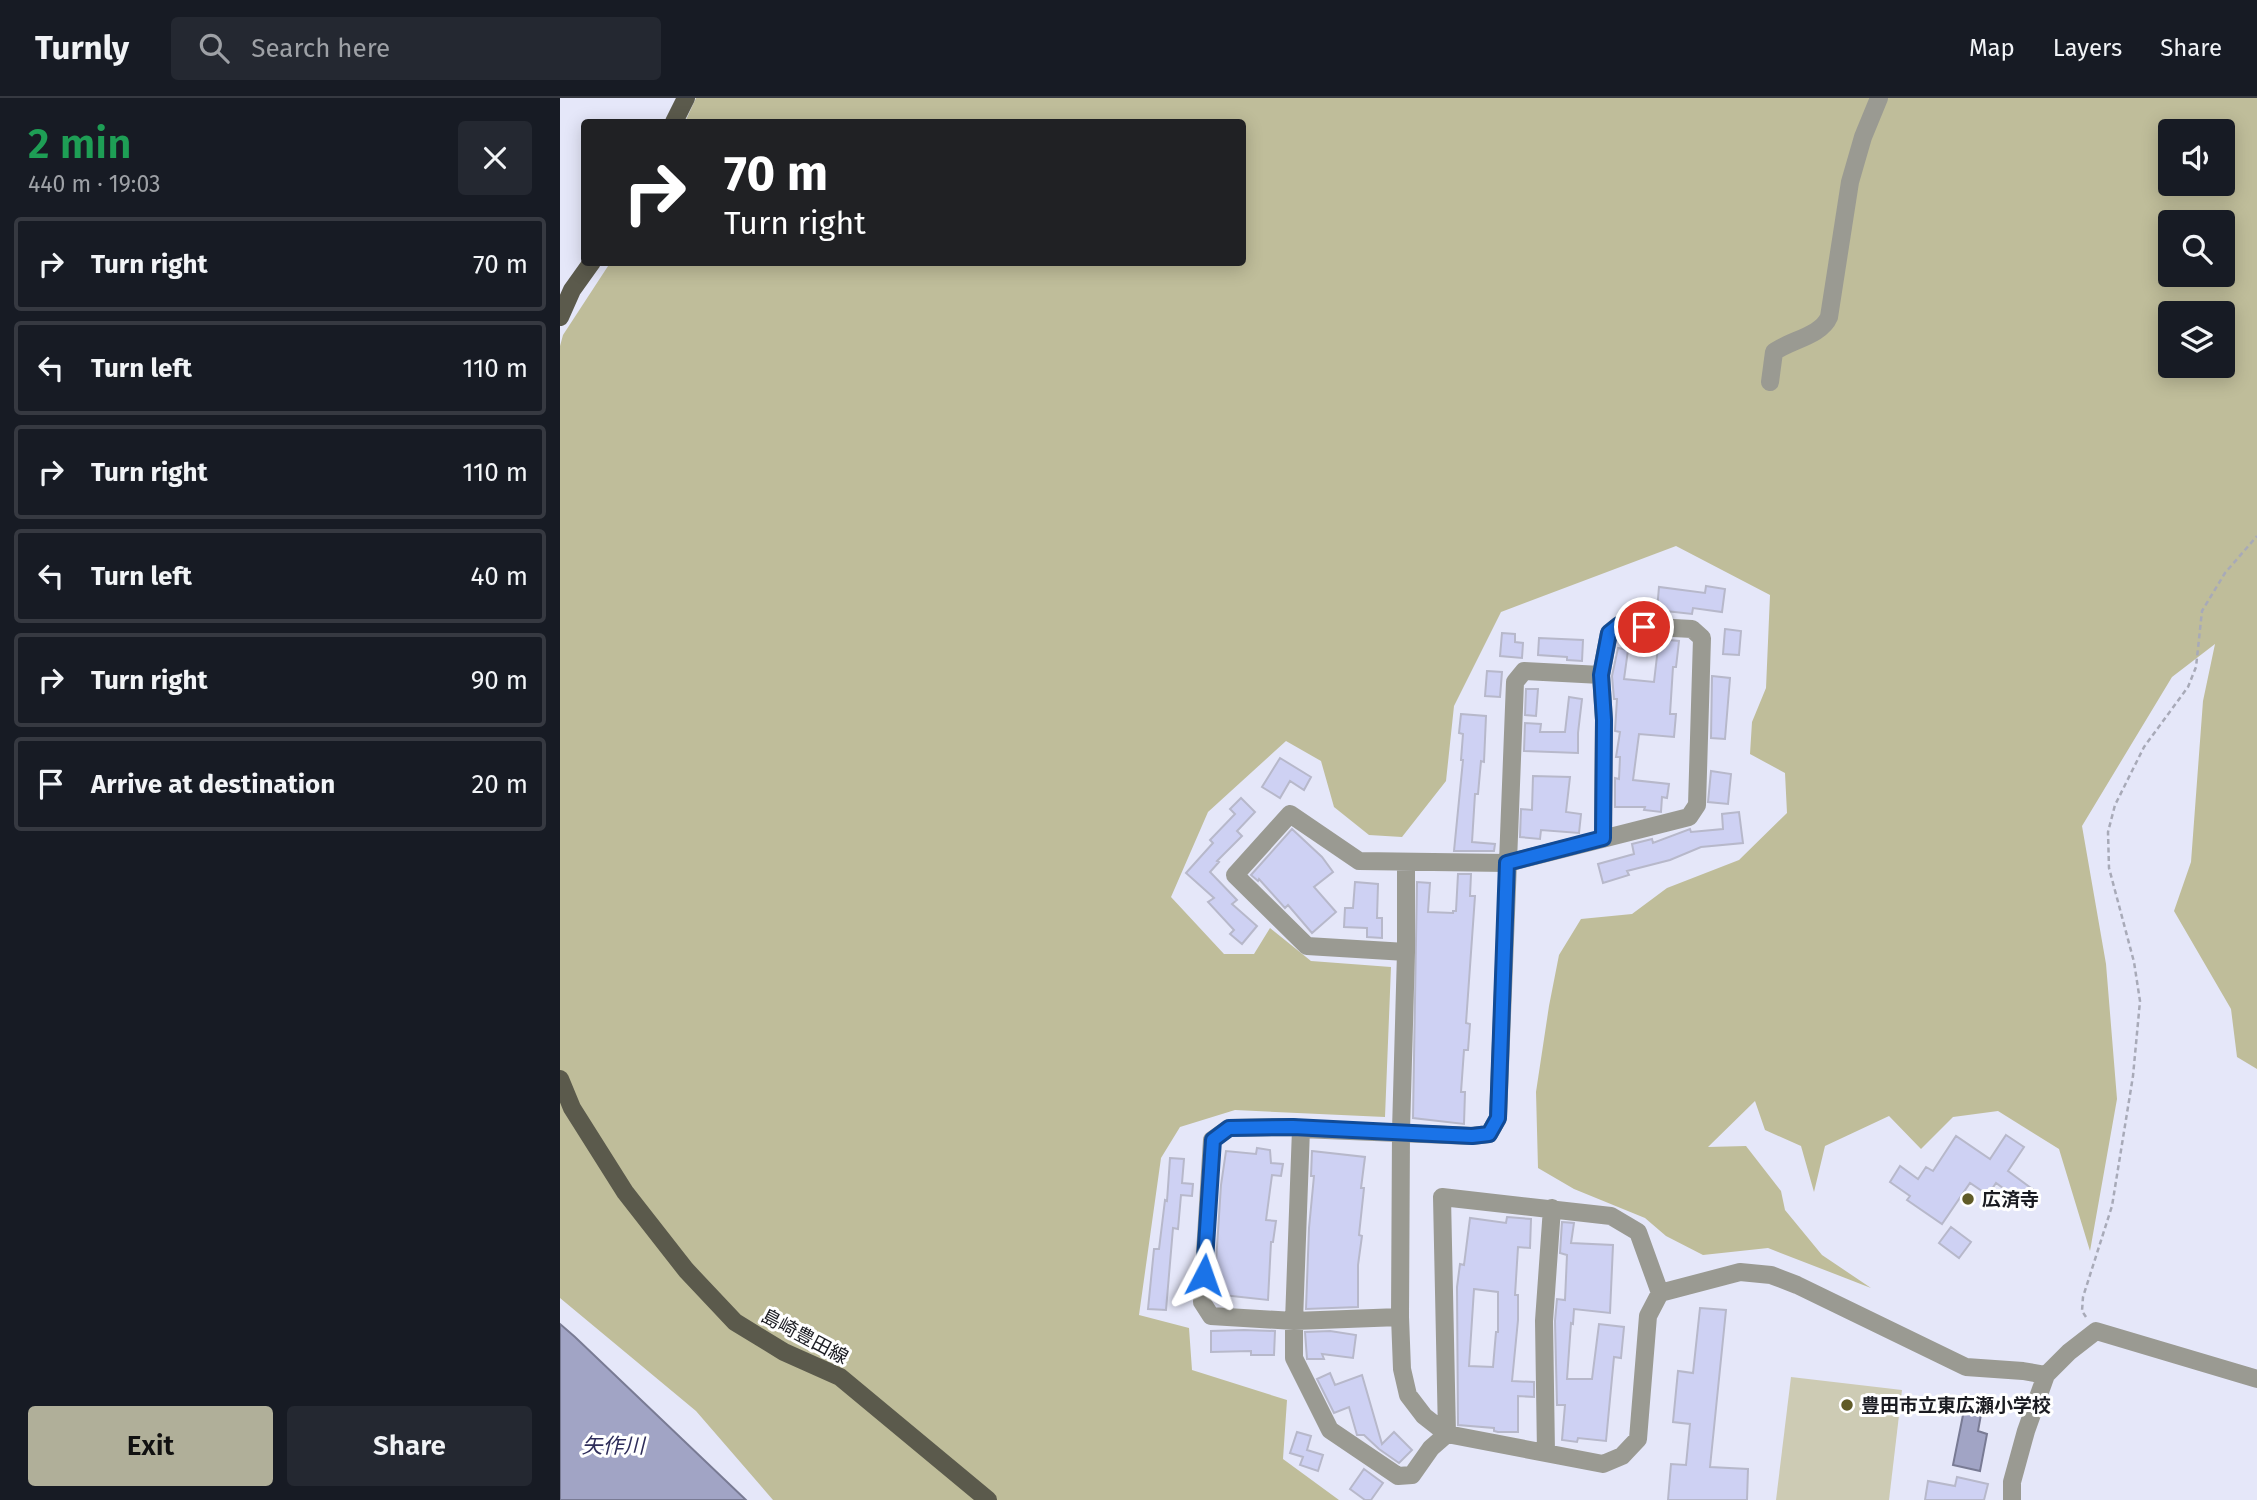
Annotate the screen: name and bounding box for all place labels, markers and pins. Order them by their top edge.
pin [1614,597,1674,657]
place label: 広済寺 [1982,1188,2039,1211]
marker: 広済寺 [1960,1191,1976,1207]
place label: 豊田市立東広瀬小学校 [1861,1394,2051,1417]
marker: 豊田市立東広瀬小学校 [1839,1397,1855,1413]

